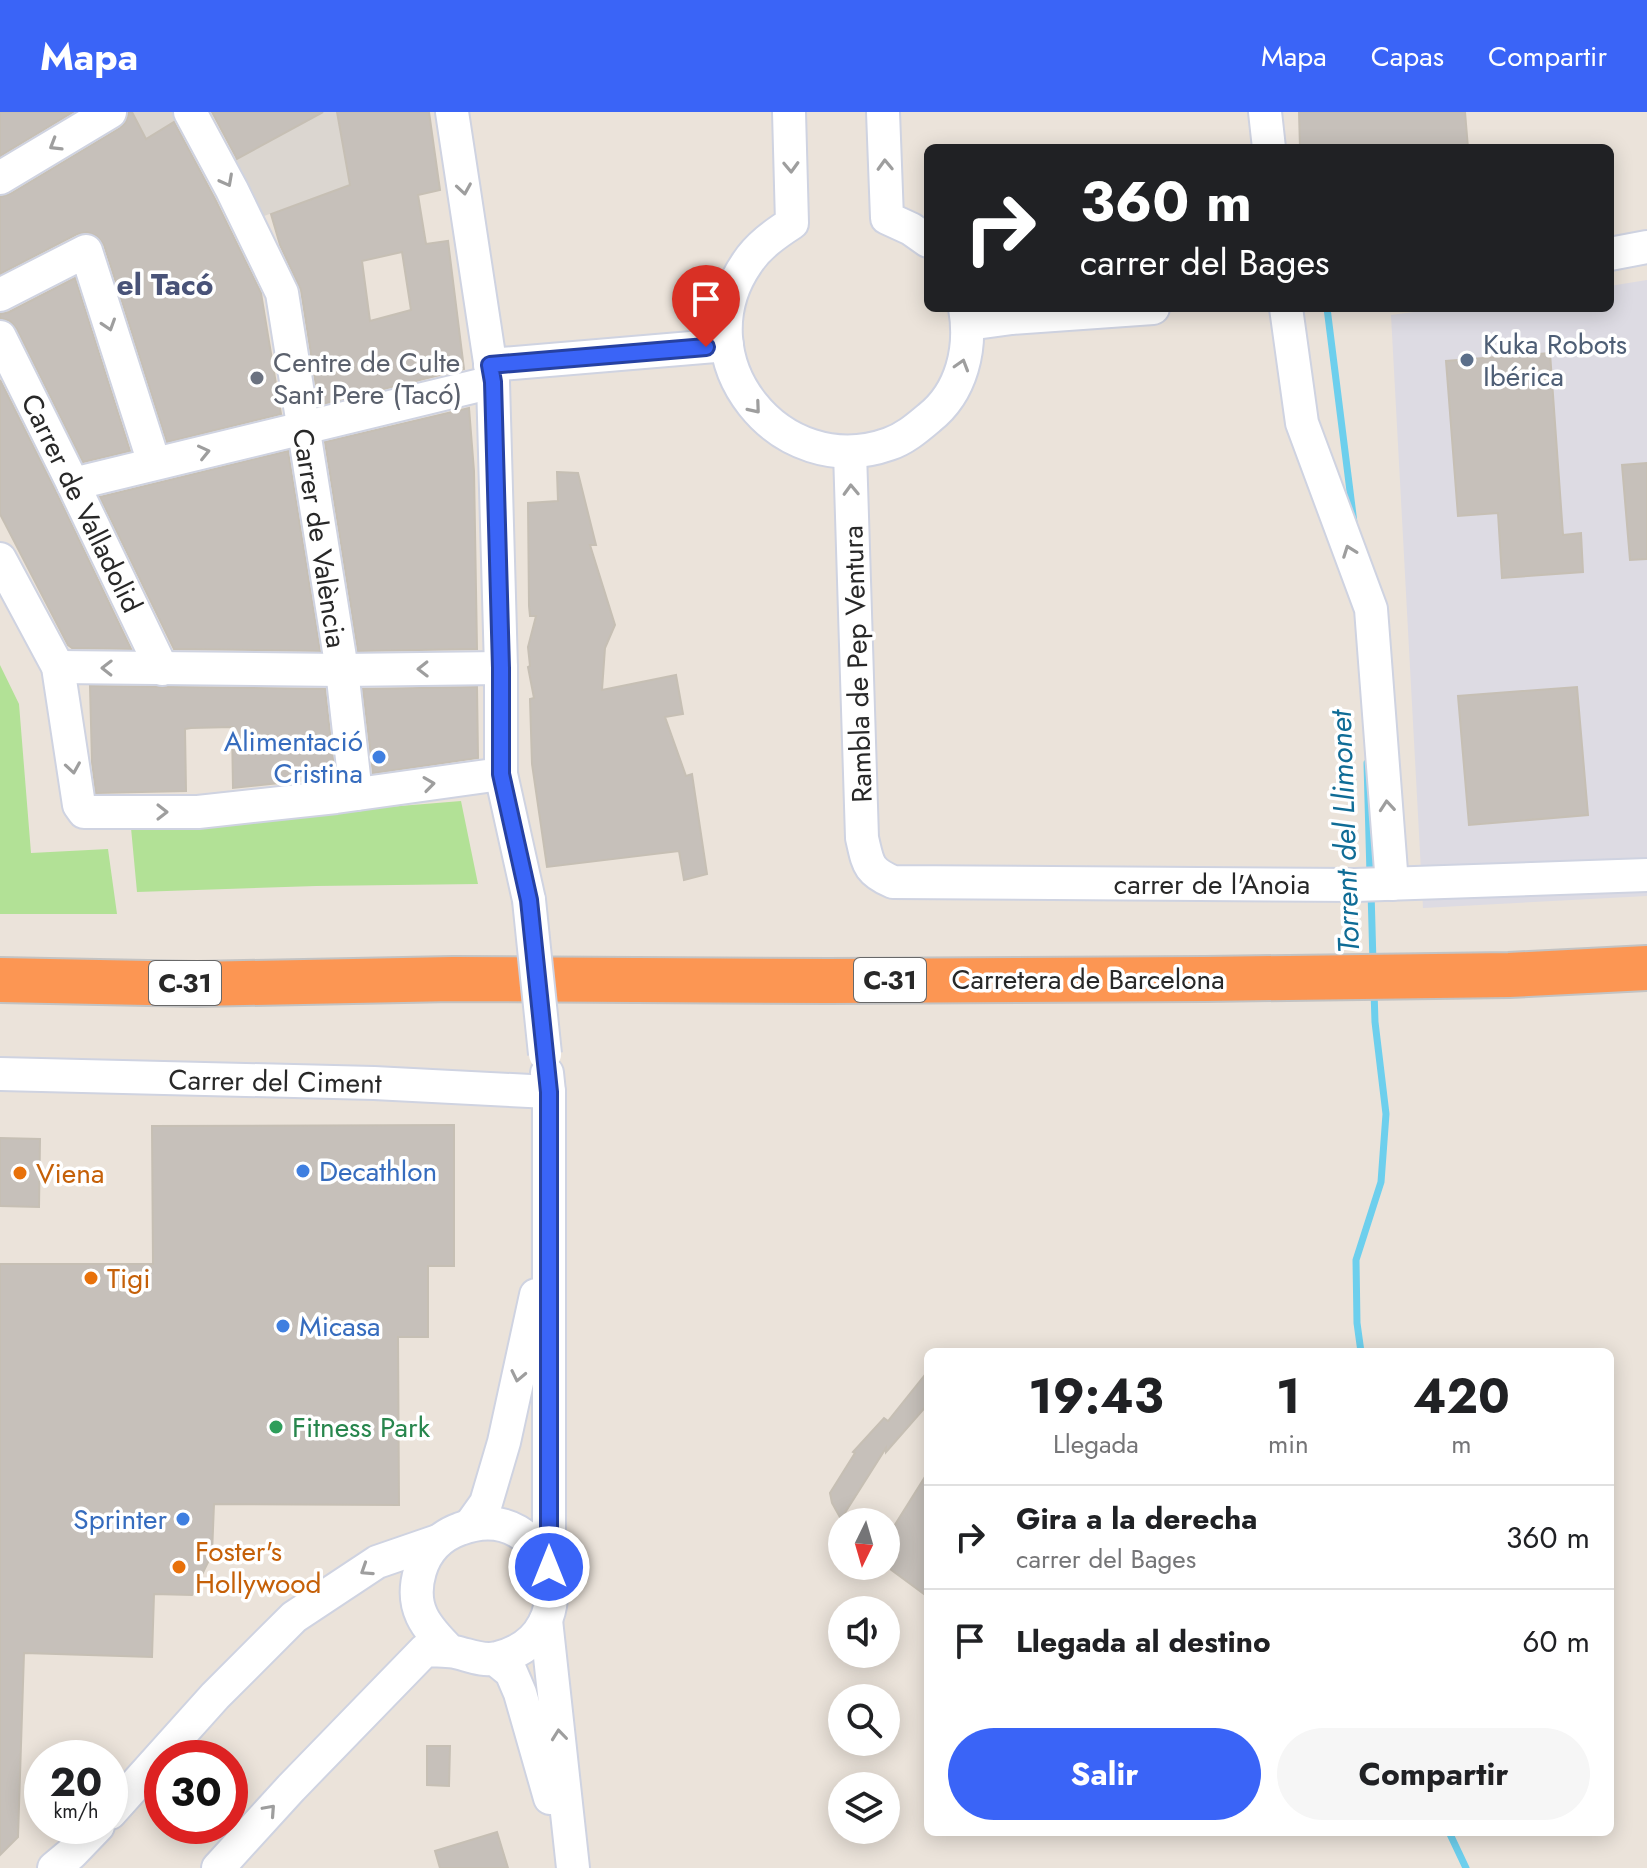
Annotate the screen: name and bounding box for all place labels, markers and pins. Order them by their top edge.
pin [672,265,740,347]
place label: Kuka Robots Ibérica [1483,324,1627,397]
place label: Centre de Culte Sant Pere (Tacó) [273,342,462,415]
marker: Kuka Robots Ibérica [1458,351,1476,369]
marker: Centre de Culte Sant Pere (Tacó) [248,369,266,387]
place label: Alimentació Cristina [224,721,363,794]
marker: Alimentació Cristina [370,748,388,766]
place label: Decathlon [319,1151,437,1192]
place label: Viena [36,1153,104,1194]
marker: Decathlon [294,1162,312,1180]
marker: Viena [11,1164,29,1182]
place label: Tigi [107,1258,151,1299]
marker: Tigi [82,1269,100,1287]
place label: Micasa [299,1306,381,1347]
marker: Micasa [274,1317,292,1335]
place label: Fitness Park [292,1407,431,1448]
marker: Fitness Park [267,1418,285,1436]
place label: Sprinter [73,1499,167,1540]
marker: Sprinter [174,1510,192,1528]
place label: Foster's Hollywood [195,1531,322,1604]
marker: Foster's Hollywood [170,1558,188,1576]

